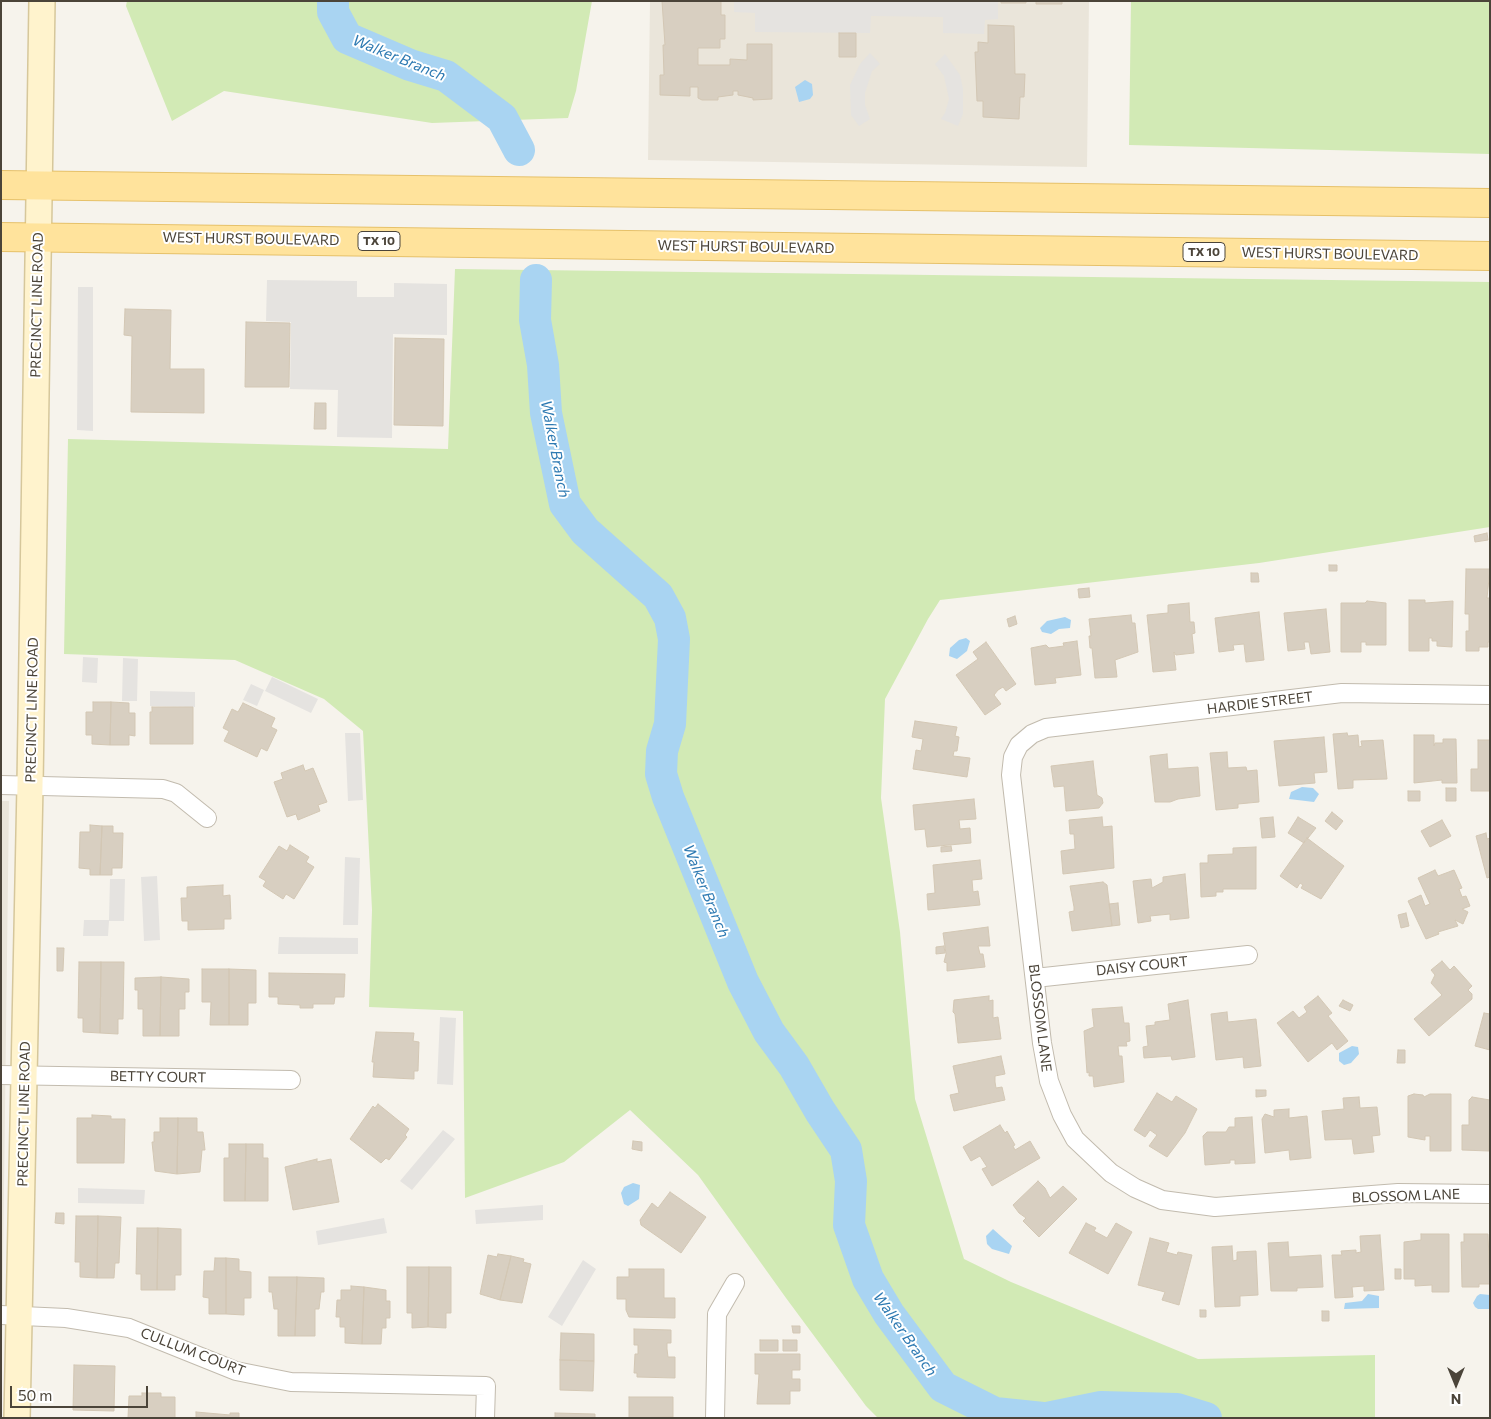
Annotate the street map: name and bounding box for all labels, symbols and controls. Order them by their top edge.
water label: Walker Branch [350,31,448,85]
street label: WEST HURST BOULEVARD [162,229,340,249]
street label: PRECINCT LINE ROAD [27,232,47,378]
road number: TX 10 [358,232,400,250]
street label: WEST HURST BOULEVARD [657,237,835,257]
road number: TX 10 [1183,242,1225,262]
street label: WEST HURST BOULEVARD [1241,244,1419,264]
water label: Walker Branch [537,399,573,499]
street label: PRECINCT LINE ROAD [22,637,42,783]
street label: HARDIE STREET [1206,688,1314,718]
water label: Walker Branch [679,842,733,940]
street label: DAISY COURT [1095,953,1189,979]
street label: BLOSSOM LANE [1025,963,1055,1073]
street label: PRECINCT LINE ROAD [14,1041,34,1187]
street label: BETTY COURT [110,1068,206,1086]
street label: BLOSSOM LANE [1352,1186,1460,1206]
water label: Walker Branch [869,1288,941,1380]
street label: CULLUM COURT [138,1324,248,1380]
north arrow [1431,1359,1481,1409]
scale bar [12,1376,150,1408]
text: 50 m [18,1386,52,1404]
text: N [1451,1391,1461,1408]

